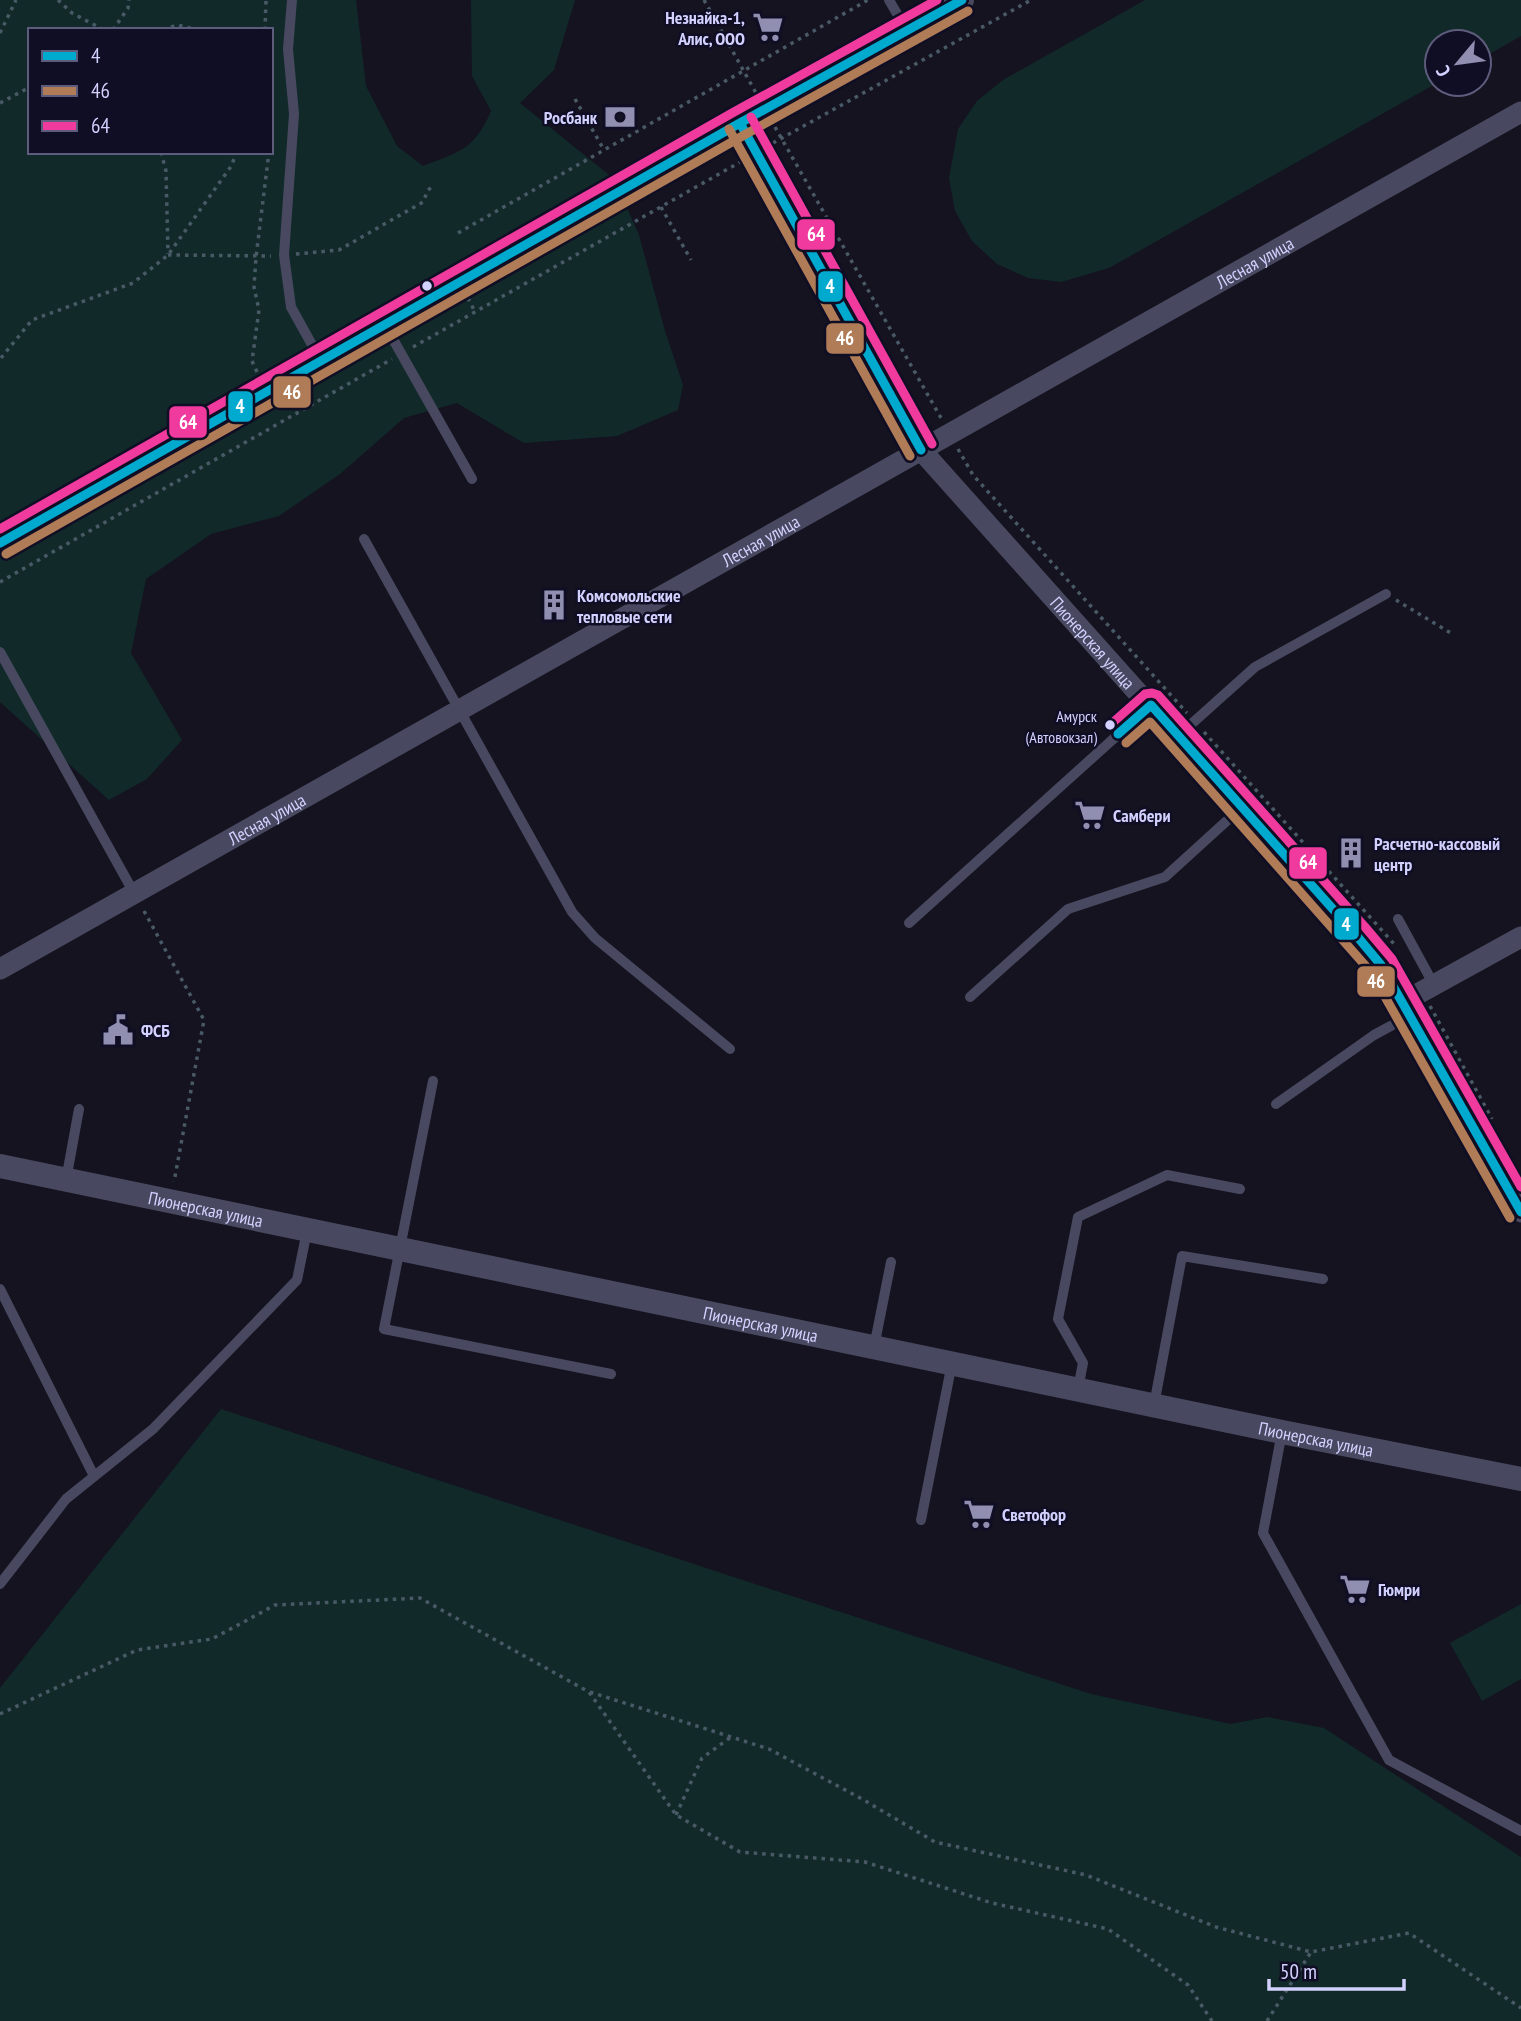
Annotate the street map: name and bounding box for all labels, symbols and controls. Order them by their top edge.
place label: Незнайка-1, Алис, ООО [665,6,745,50]
supermarket icon: Незнайка-1, Алис, ООО [751,10,785,44]
legend [28,28,273,154]
north arrow [1423,28,1493,98]
text: 4 [91,42,101,69]
text: С [1430,61,1456,81]
text: 46 [91,77,110,104]
bank icon: Росбанк [603,100,637,134]
place label: Росбанк [544,106,598,129]
text: 64 [91,112,110,139]
line badge: 64 [796,218,836,251]
text: 64 [807,222,825,246]
street label: Лесная улица [1211,231,1297,294]
line badge: 4 [817,270,844,303]
text: 4 [825,274,835,298]
unlabelled marker [420,279,434,293]
line badge: 46 [825,322,865,355]
text: 46 [836,326,854,350]
line badge: 46 [272,375,312,409]
text: 46 [283,380,301,404]
line badge: 4 [227,390,254,423]
text: 4 [235,394,245,418]
line badge: 64 [168,405,208,439]
text: 64 [179,410,197,434]
street label: Лесная улица [717,509,803,572]
place label: Комсомольские тепловые сети [577,584,681,628]
building icon: Комсомольские тепловые сети [537,588,571,622]
street label: Пионерская улица [1046,592,1140,694]
place label: Амурск (Автовокзал) [1026,706,1098,747]
marker: Амурск (Автовокзал) [1103,718,1117,732]
street label: Лесная улица [223,788,309,850]
supermarket icon: Самбери [1073,798,1107,832]
place label: Самбери [1113,804,1171,827]
place label: Расчетно-кассовый центр [1374,832,1500,876]
building icon: Расчетно-кассовый центр [1334,836,1368,870]
line badge: 64 [1288,846,1328,880]
text: 64 [1299,850,1317,874]
line badge: 4 [1333,907,1360,941]
text: 4 [1341,912,1351,936]
line badge: 46 [1356,965,1396,998]
text: 46 [1367,969,1385,993]
public building icon: ФСБ [101,1013,135,1047]
place label: ФСБ [141,1019,170,1042]
street label: Пионерская улица [146,1186,265,1232]
street label: Пионерская улица [701,1301,820,1347]
street label: Пионерская улица [1257,1416,1375,1461]
supermarket icon: Светофор [962,1497,996,1531]
place label: Светофор [1002,1503,1066,1526]
supermarket icon: Гюмри [1338,1572,1372,1606]
place label: Гюмри [1378,1578,1420,1601]
scale bar [1269,1948,1404,1992]
text: 50 m [1280,1958,1317,1985]

